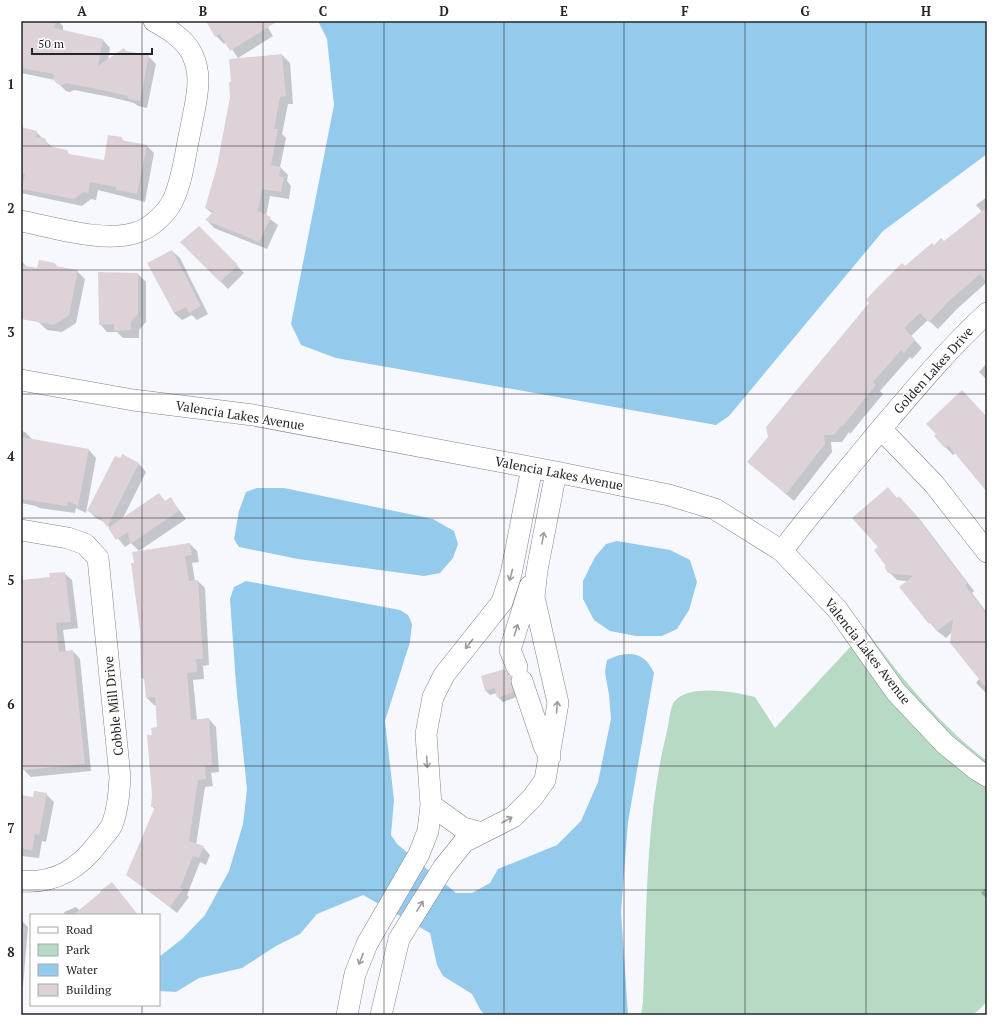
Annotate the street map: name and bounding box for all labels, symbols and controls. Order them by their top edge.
text: A [77,2,87,20]
text: B [199,2,207,20]
text: C [319,2,327,20]
text: D [439,2,449,20]
text: E [560,2,568,20]
text: F [681,2,689,20]
text: G [800,2,810,20]
text: H [921,2,931,20]
scale bar [32,30,152,56]
text: 50 m [38,36,65,51]
text: 1 [7,75,15,93]
text: 2 [7,199,15,217]
text: 3 [7,323,15,341]
street label: Golden Lakes Drive [889,323,977,417]
street label: Valencia Lakes Avenue [174,396,306,434]
text: 4 [7,447,15,465]
street label: Valencia Lakes Avenue [493,452,625,494]
one-way arrow [539,532,547,545]
one-way arrow [506,568,514,581]
text: 5 [7,571,15,589]
street label: Valencia Lakes Avenue [821,594,915,708]
one-way arrow [513,624,520,637]
one-way arrow [464,639,473,650]
street label: Cobble Mill Drive [99,655,127,757]
text: 6 [7,695,15,713]
one-way arrow [554,701,561,714]
one-way arrow [423,755,431,768]
one-way arrow [501,816,513,823]
text: 7 [7,819,15,837]
one-way arrow [416,900,424,912]
legend [30,914,160,1006]
text: Road [66,922,93,937]
text: Park [66,942,91,957]
text: 8 [7,943,15,961]
one-way arrow [356,952,364,964]
text: Water [66,962,98,977]
text: Building [66,982,112,997]

